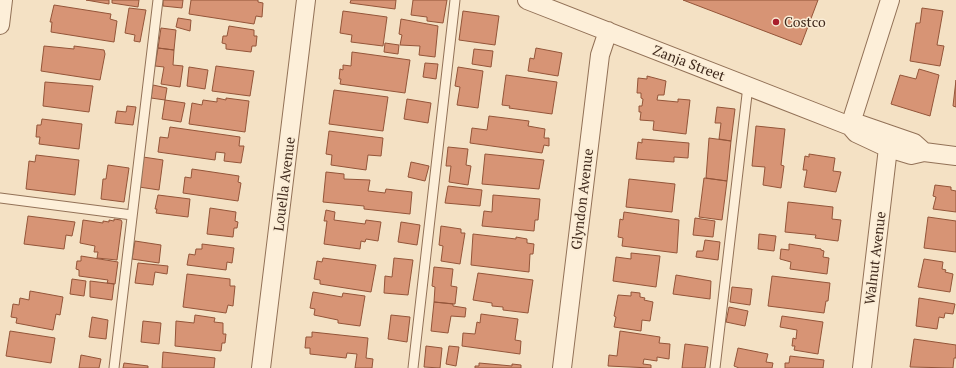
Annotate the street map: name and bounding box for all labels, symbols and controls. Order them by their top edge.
place label: Costco [784,12,826,31]
marker: Costco [771,17,781,27]
street label: Zanja Street [650,40,729,85]
street label: Louella Avenue [268,136,299,232]
street label: Glyndon Avenue [566,147,597,251]
street label: Walnut Avenue [859,210,890,306]

